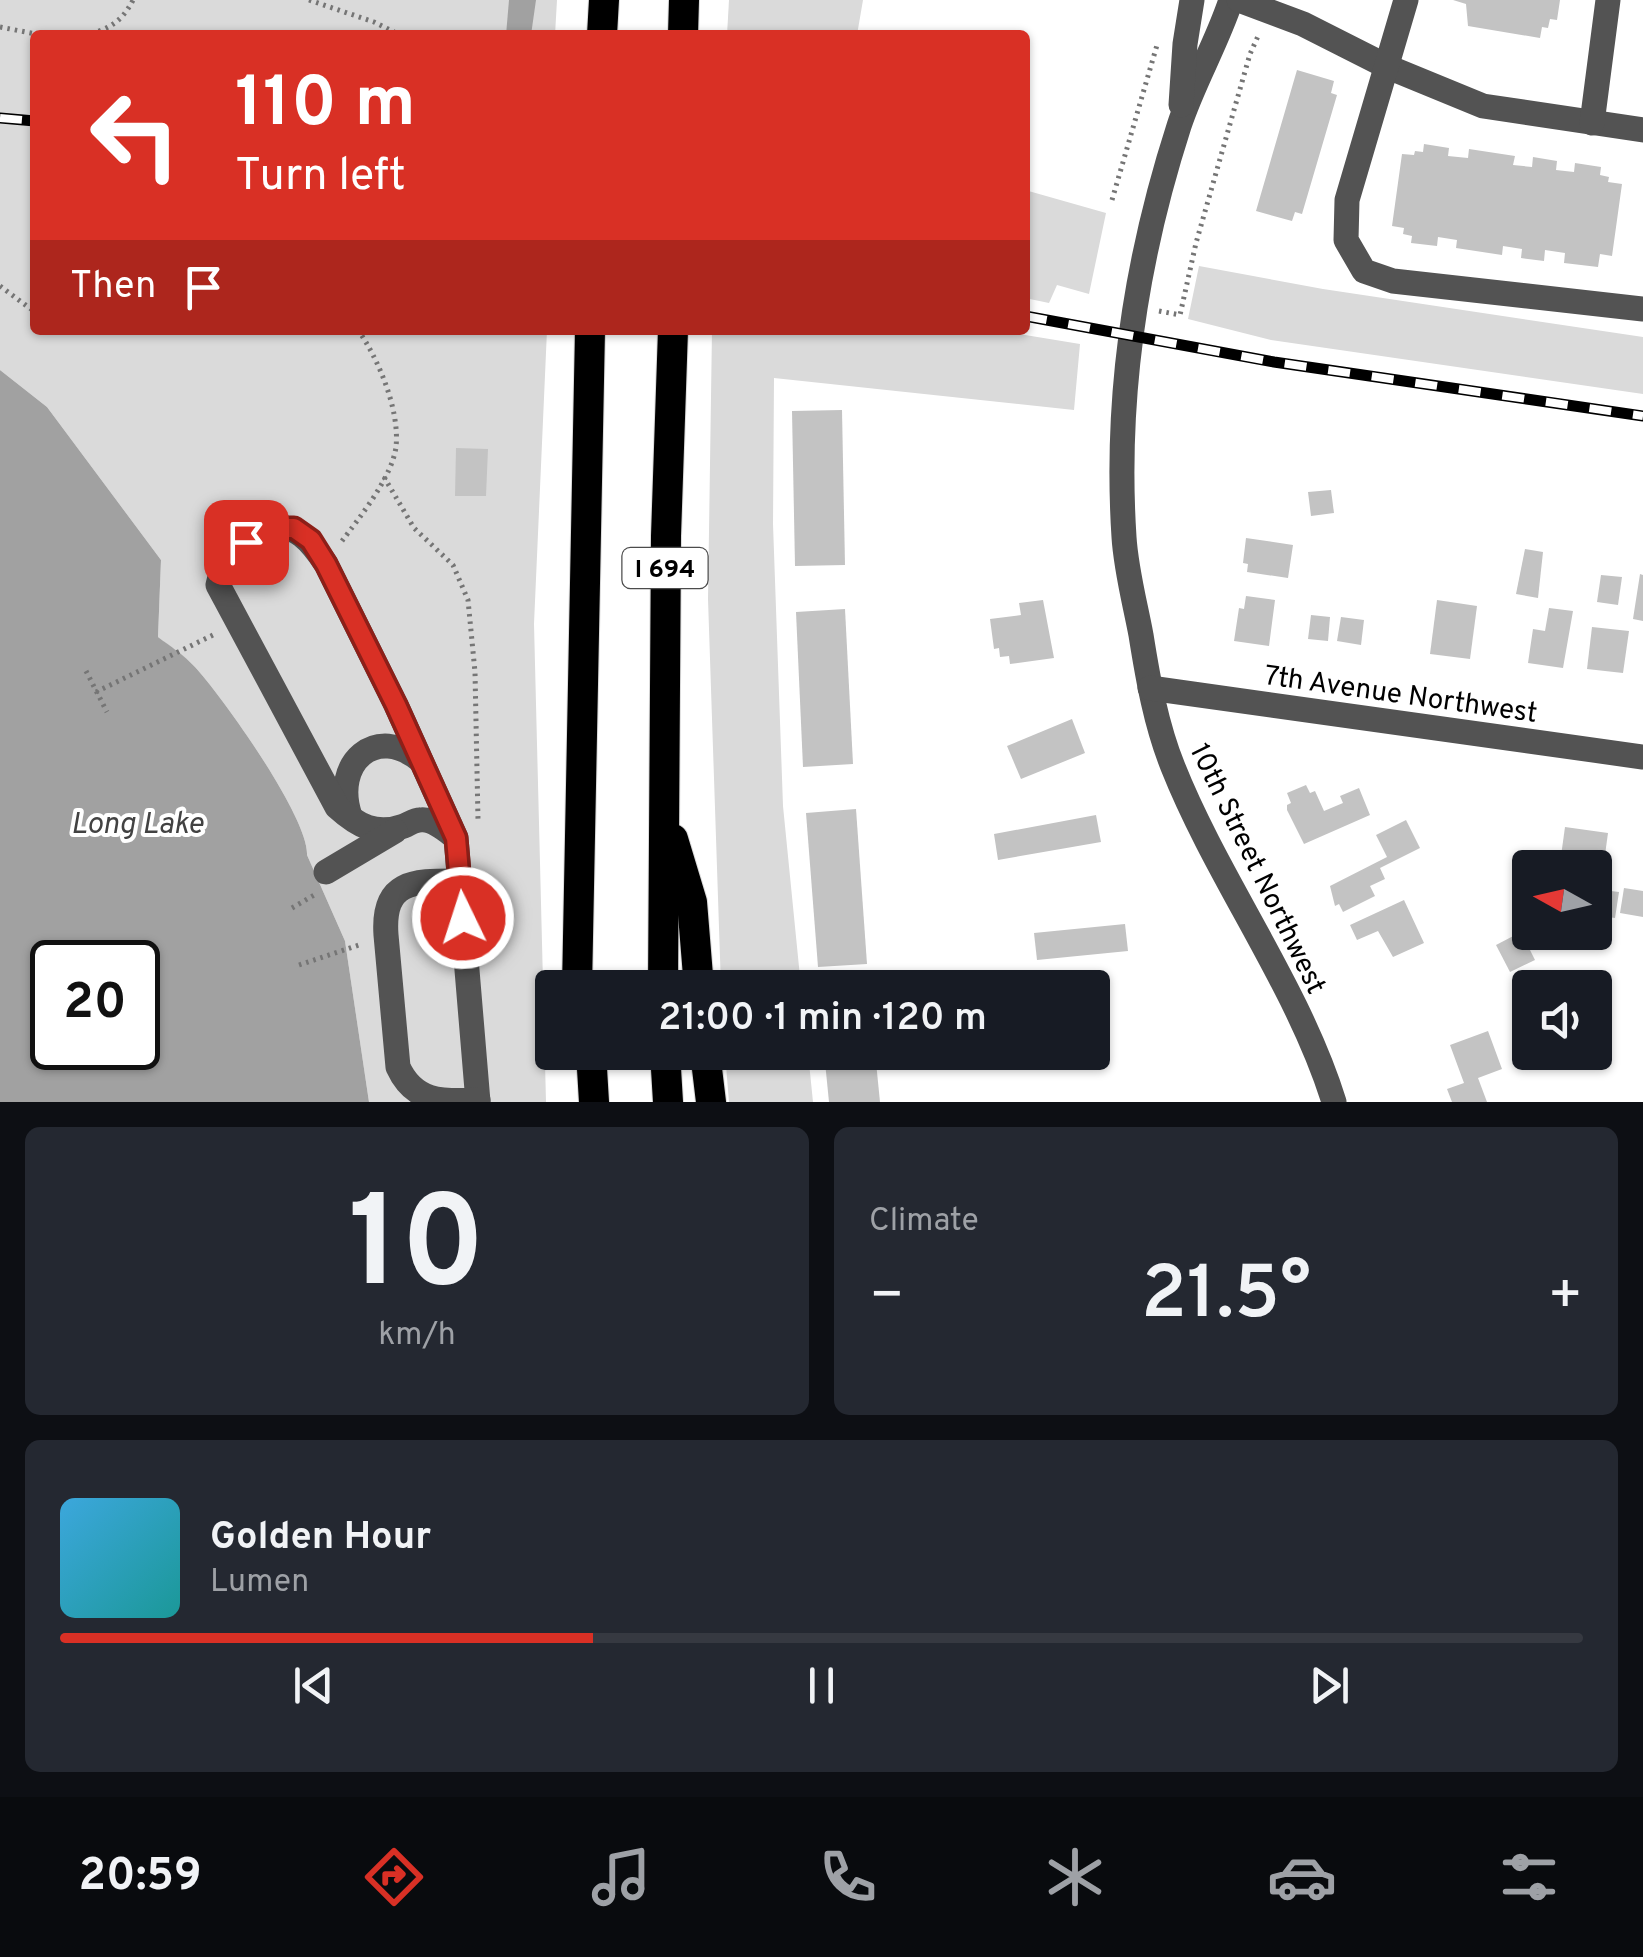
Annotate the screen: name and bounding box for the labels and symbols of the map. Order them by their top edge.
pin [204,500,289,585]
road number: I 694 [622,548,708,588]
street label: 7th Avenue Northwest [1262,659,1539,733]
street label: 10th Street Northwest [1180,738,1333,1001]
water label: Long Lake [71,807,204,844]
north arrow [1512,850,1612,950]
position arrow [411,866,515,970]
speed limit sign: 20 [30,940,160,1070]

